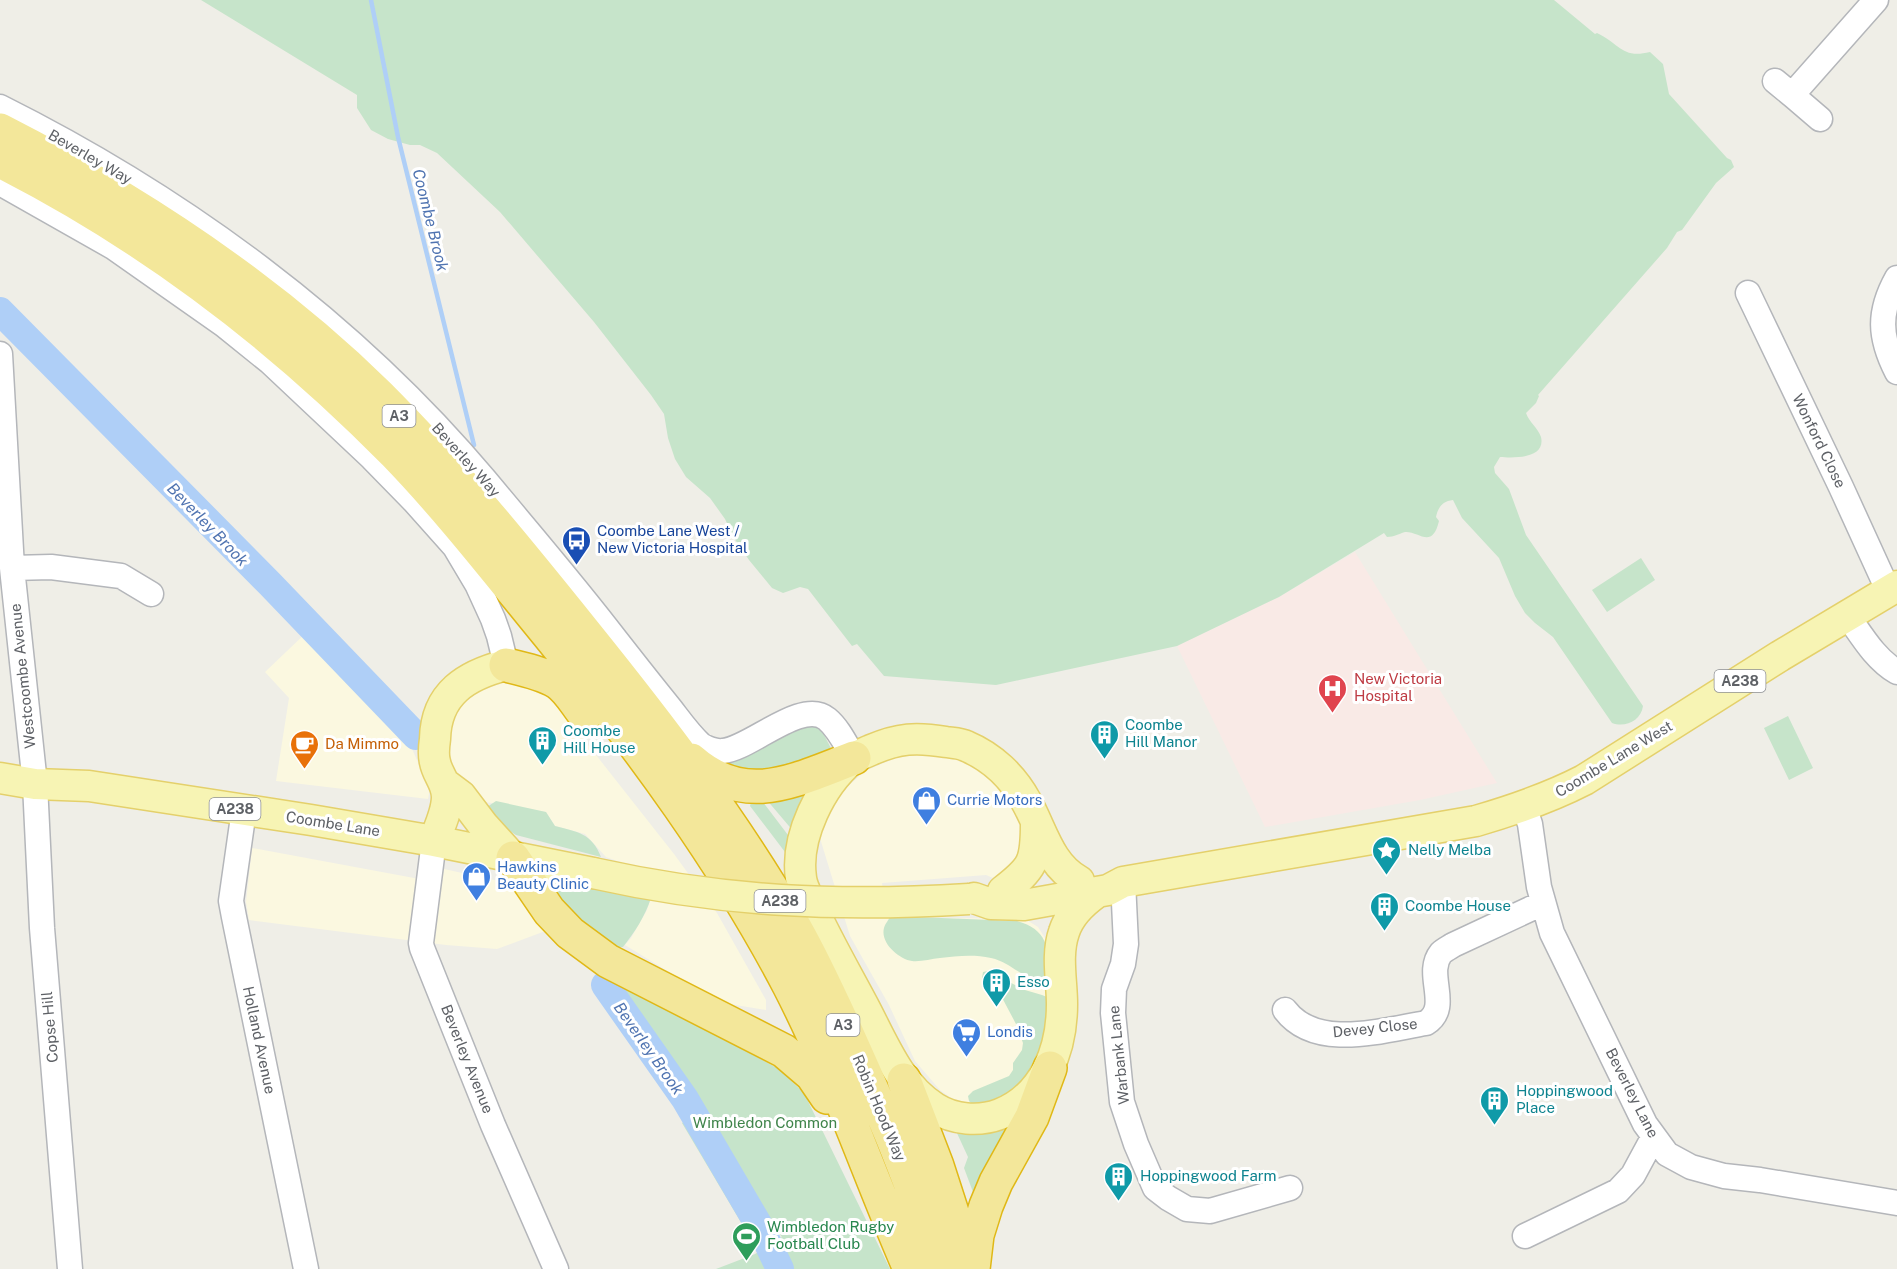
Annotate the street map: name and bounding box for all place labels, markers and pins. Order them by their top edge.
place label: Coombe Lane West / New Victoria Hospital [597,522,747,556]
bus stop icon: Coombe Lane West / New Victoria Hospital [560,524,592,566]
place label: New Victoria Hospital [1354,670,1442,704]
hospital icon: New Victoria Hospital [1317,672,1349,714]
place label: Coombe Hill Manor [1125,716,1197,750]
building icon: Coombe Hill Manor [1088,718,1120,760]
place label: Coombe Hill House [563,722,635,756]
building icon: Coombe Hill House [526,724,558,766]
cafe icon: Da Mimmo [288,728,320,770]
place label: Da Mimmo [325,735,399,752]
shop icon: Currie Motors [910,784,942,826]
place label: Currie Motors [947,791,1042,808]
place icon: Nelly Melba [1371,834,1403,876]
place label: Nelly Melba [1408,841,1491,858]
place label: Hawkins Beauty Clinic [497,858,589,892]
shop icon: Hawkins Beauty Clinic [460,860,492,902]
building icon: Coombe House [1368,890,1400,932]
place label: Coombe House [1405,897,1511,914]
building icon: Esso [980,966,1012,1008]
place label: Esso [1017,973,1050,990]
supermarket icon: Londis [950,1016,982,1058]
place label: Londis [987,1023,1033,1040]
place label: Hoppingwood Place [1516,1082,1613,1116]
building icon: Hoppingwood Place [1479,1084,1511,1126]
building icon: Hoppingwood Farm [1103,1160,1135,1202]
place label: Hoppingwood Farm [1140,1167,1277,1184]
place label: Wimbledon Rugby Football Club [767,1218,894,1252]
sports icon: Wimbledon Rugby Football Club [730,1220,762,1262]

